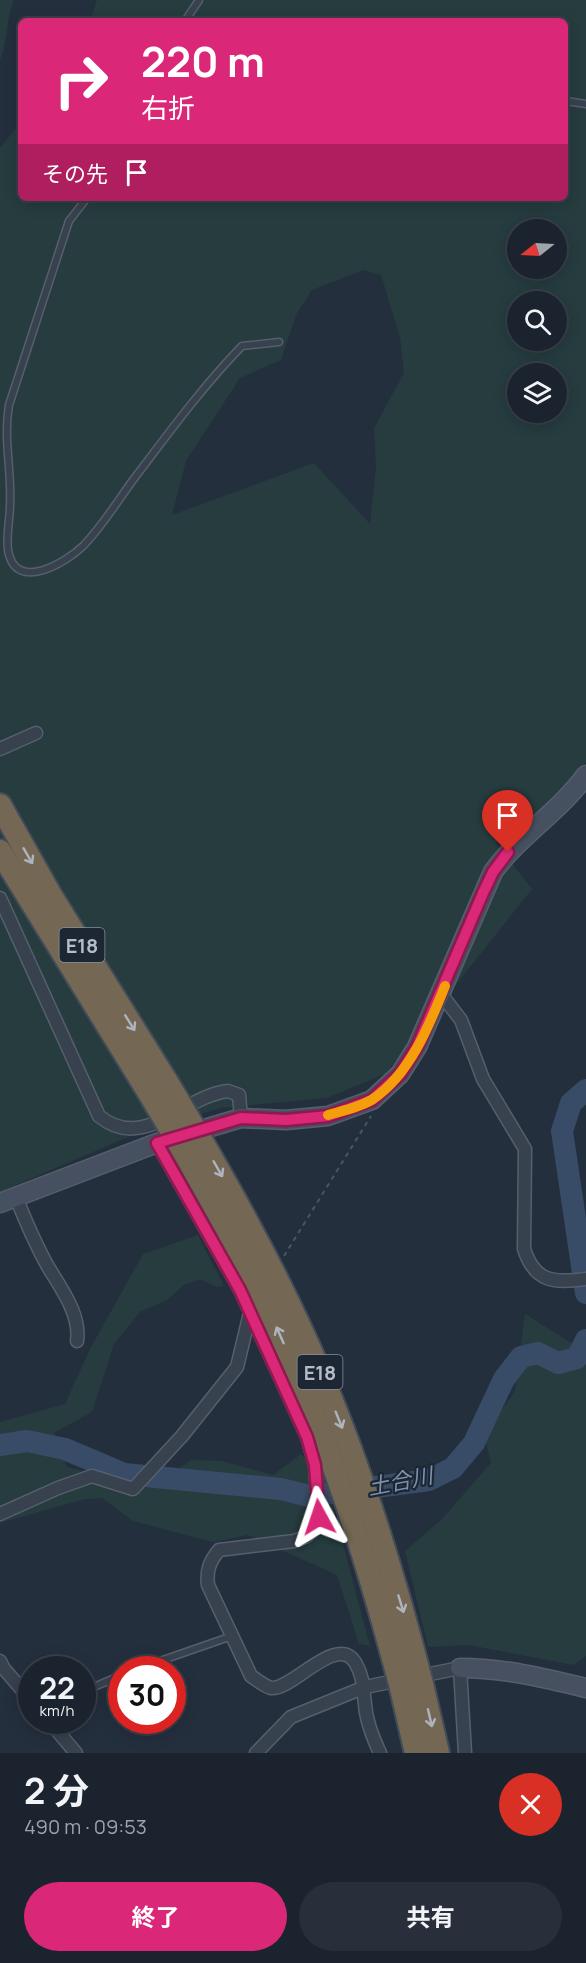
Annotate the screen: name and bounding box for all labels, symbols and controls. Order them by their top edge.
text: 220 m [141,32,265,90]
icon: right [42,42,120,120]
text: 右折 [141,89,195,126]
icon: arrive [120,156,153,189]
text: その先 [42,159,108,189]
north arrow [507,219,567,279]
map controls [507,219,567,423]
button: search [507,291,567,351]
button: layers [507,363,567,423]
pin [482,790,533,852]
icon: arrive [491,799,524,832]
one-way arrow [23,847,35,864]
road number: E18 [60,928,104,962]
one-way arrow [124,1014,137,1031]
one-way arrow [212,1160,224,1177]
one-way arrow [274,1327,285,1345]
road number: E18 [298,1355,342,1389]
one-way arrow [334,1410,345,1429]
water label: 土合川 [365,1460,437,1502]
position arrow [287,1485,351,1549]
one-way arrow [396,1595,407,1614]
speed limit sign: 30 [108,1656,186,1734]
text: 22 [39,1667,75,1708]
text: km/h [40,1700,74,1721]
one-way arrow [425,1708,436,1728]
text: 2 分 [24,1766,89,1815]
button: close [499,1773,562,1836]
text: 490 m · 09:53 [24,1813,147,1840]
button: 終了 [24,1882,287,1951]
button: 共有 [299,1882,562,1951]

